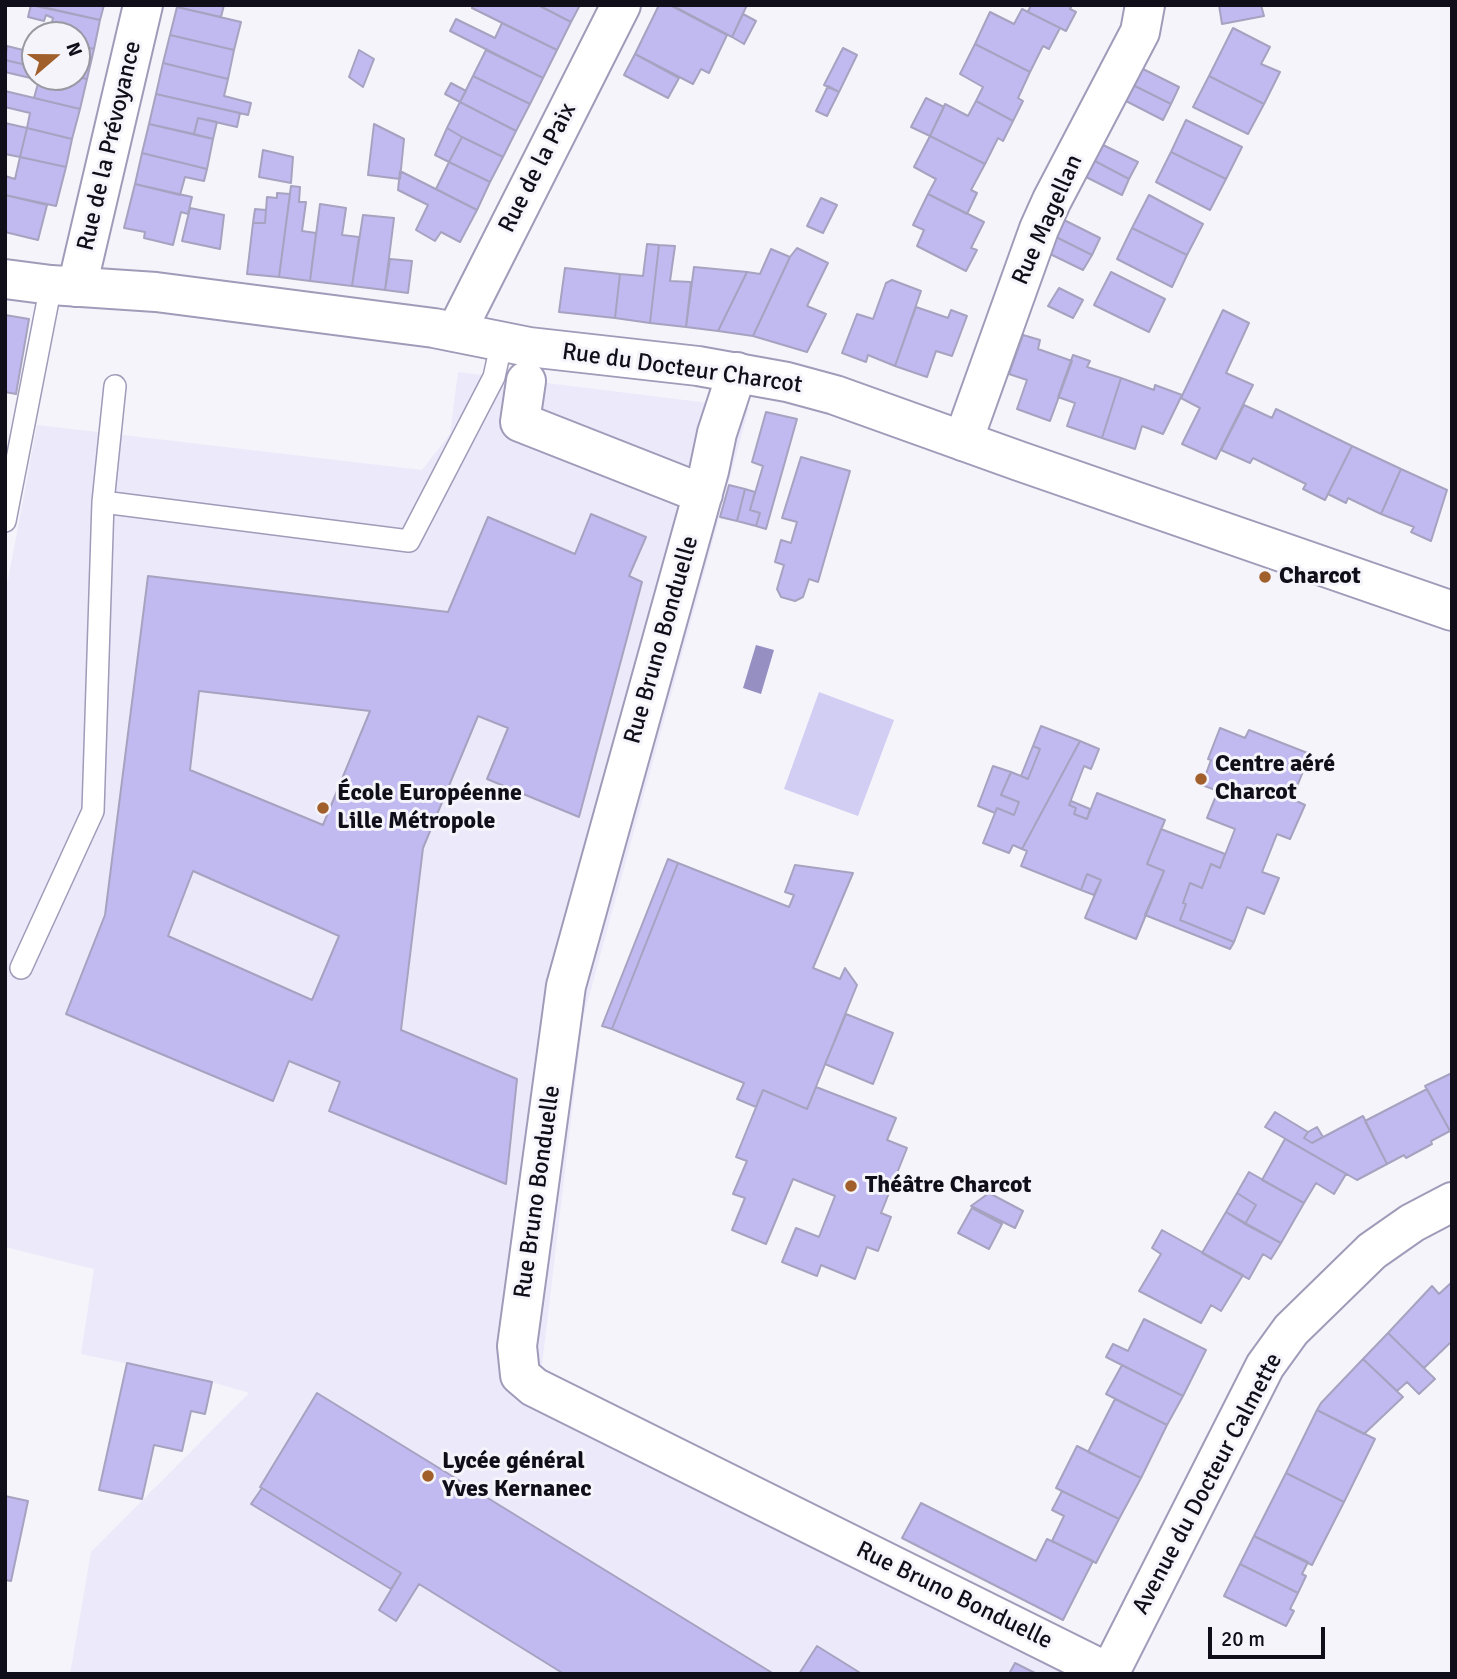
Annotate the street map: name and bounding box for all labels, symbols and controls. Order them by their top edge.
north arrow [21,21,91,91]
street label: Rue de la Prévoyance [72,38,148,254]
text: N [60,39,87,60]
street label: Rue de la Paix [493,98,583,238]
street label: Rue Magellan [1006,150,1090,290]
street label: Rue du Docteur Charcot [560,338,804,400]
street label: Rue Bruno Bonduelle [619,533,705,747]
place label: Charcot [1279,563,1361,591]
marker: Charcot [1257,569,1273,585]
place label: Centre aéré Charcot [1215,751,1335,807]
marker: Centre aéré Charcot [1193,771,1209,787]
place label: École Européenne Lille Métropole [337,780,522,836]
marker: École Européenne Lille Métropole [315,800,331,816]
street label: Rue Bruno Bonduelle [509,1084,567,1300]
place label: Théâtre Charcot [865,1172,1032,1200]
marker: Théâtre Charcot [843,1178,859,1194]
street label: Avenue du Docteur Calmette [1127,1349,1289,1619]
place label: Lycée général Yves Kernanec [442,1448,592,1504]
marker: Lycée général Yves Kernanec [420,1468,436,1484]
street label: Rue Bruno Bonduelle [851,1536,1057,1656]
scale bar [1212,1612,1329,1656]
text: 20 m [1221,1626,1265,1652]

